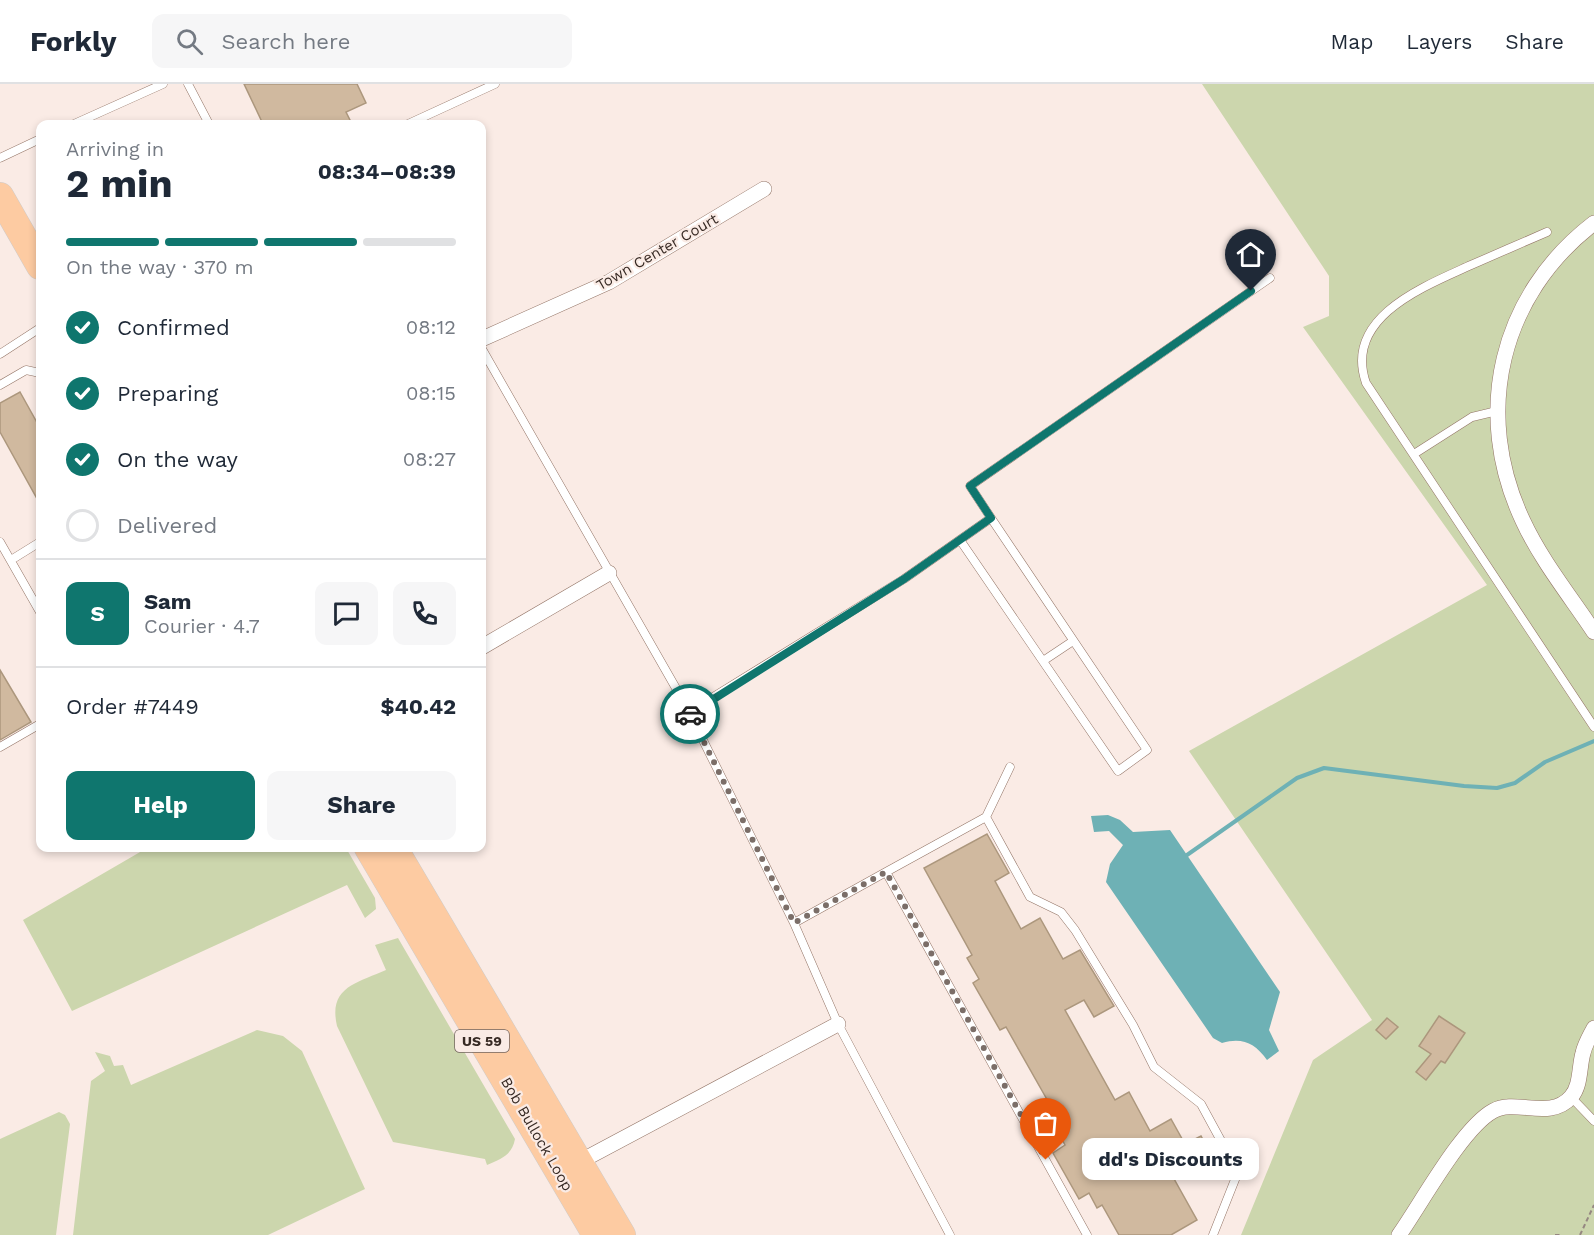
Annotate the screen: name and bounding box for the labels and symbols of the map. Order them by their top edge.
street label: Town Center Court [593,209,722,294]
pin [1225,229,1276,291]
courier [660,684,720,744]
road number: US 59 [455,1030,509,1052]
street label: Bob Bullock Loop [497,1074,577,1194]
pin [1020,1098,1071,1160]
callout: dd's Discounts [1082,1139,1259,1181]

